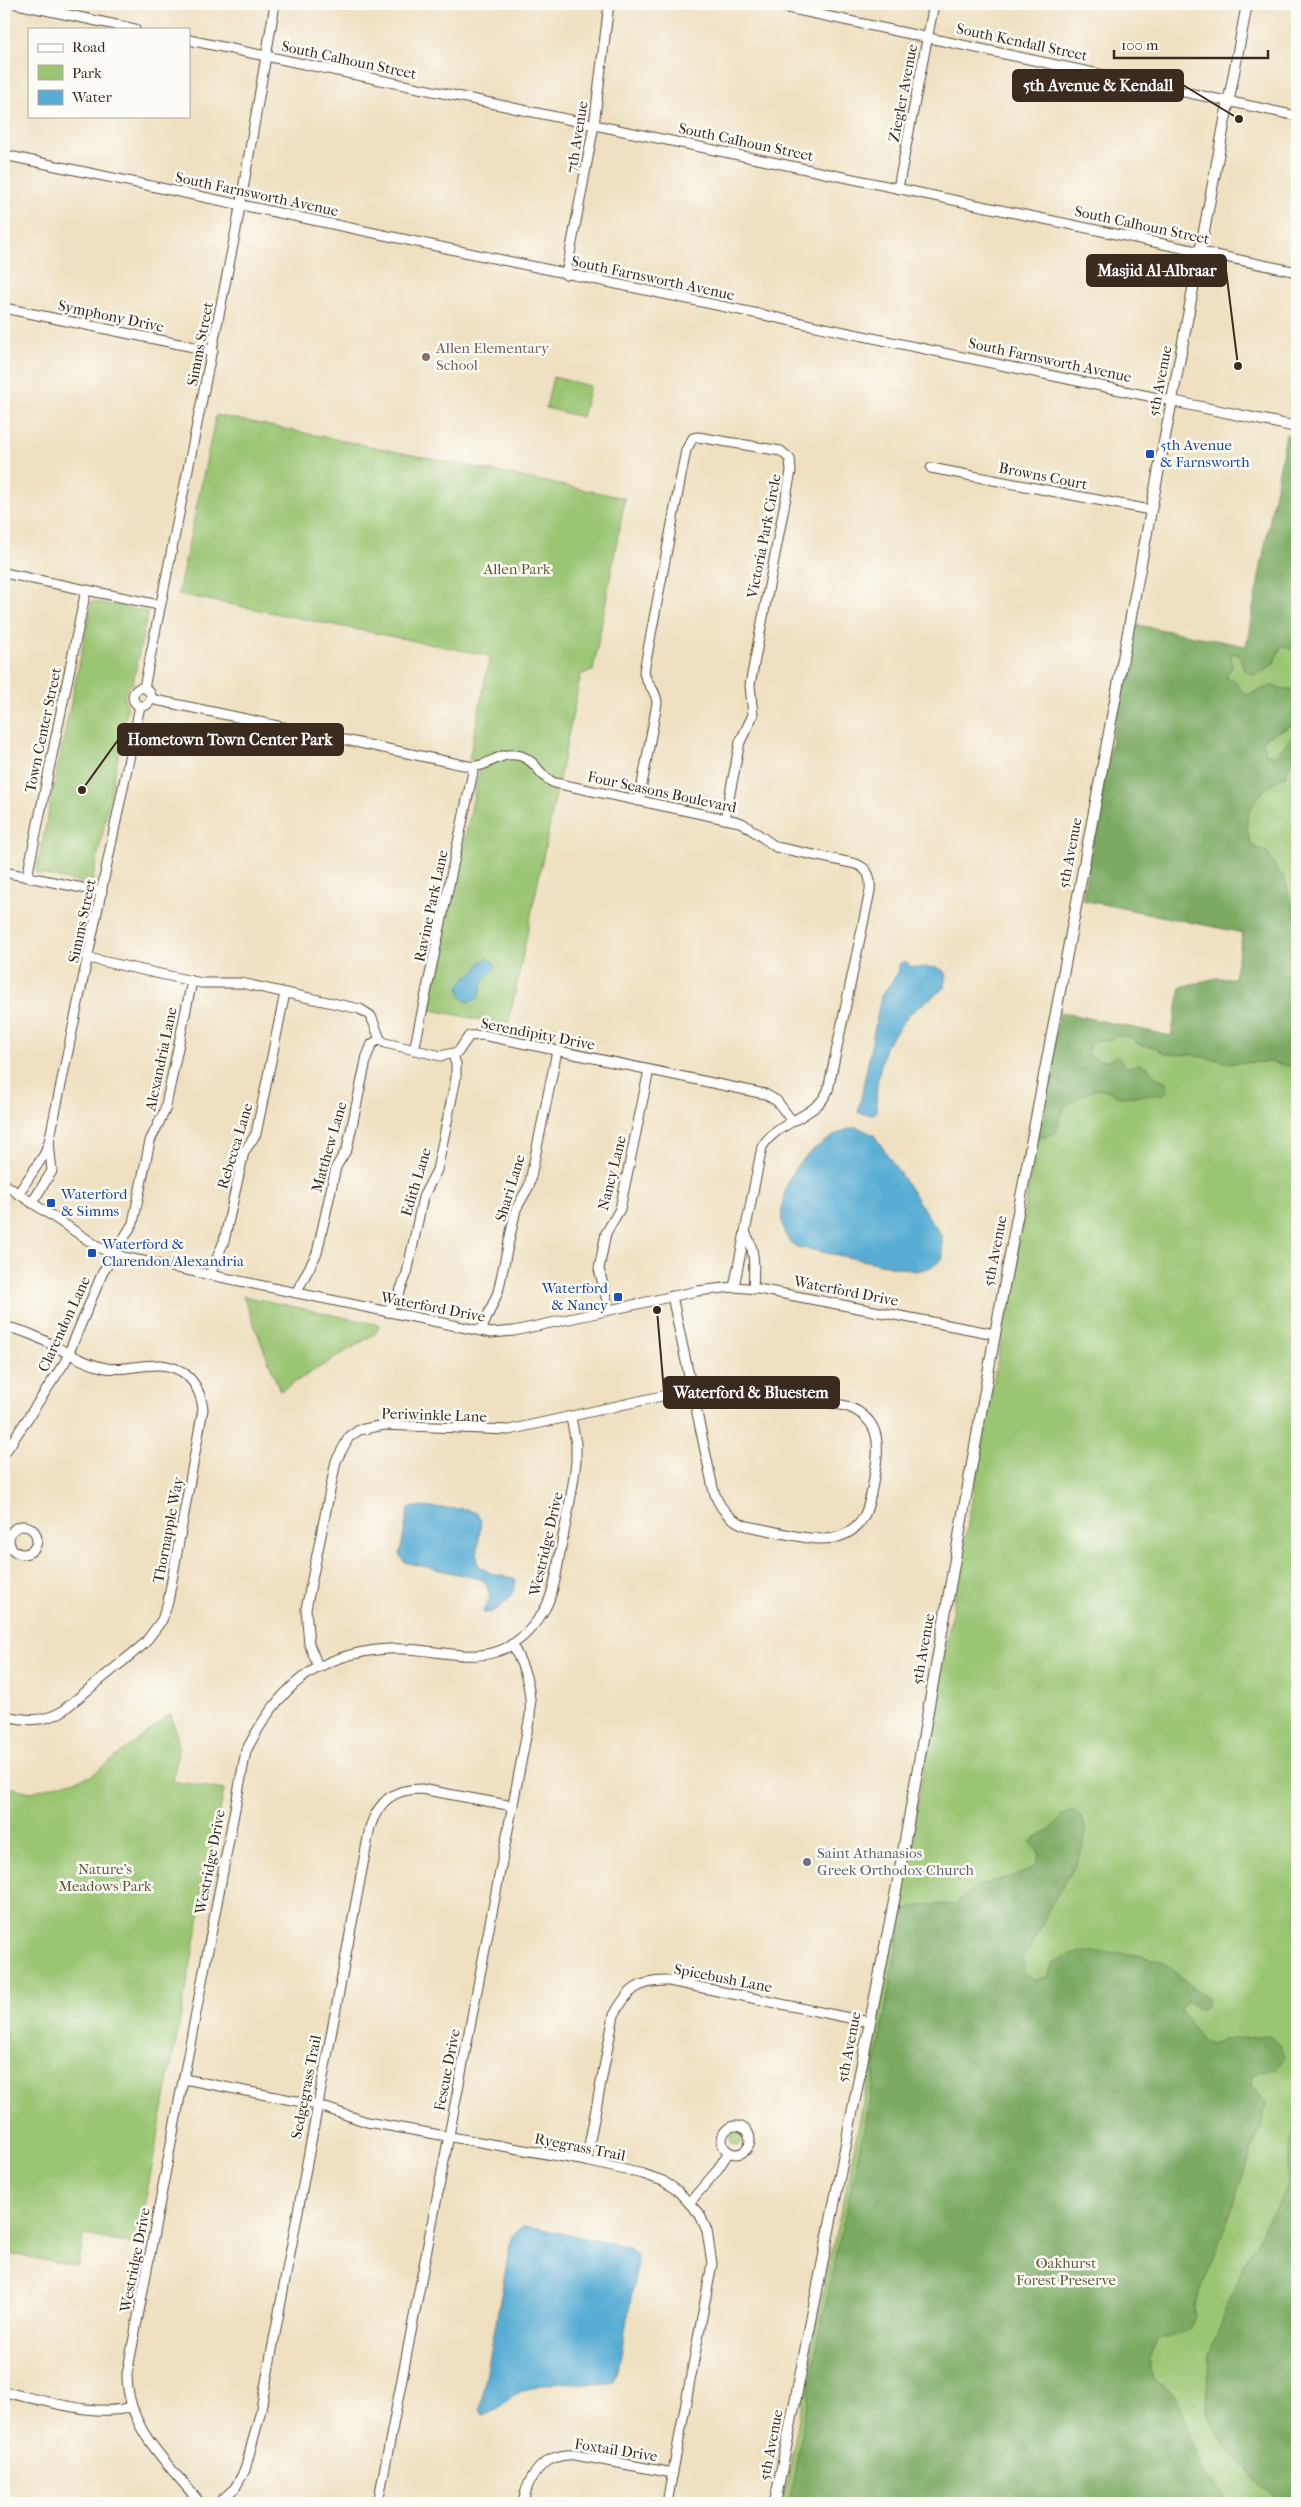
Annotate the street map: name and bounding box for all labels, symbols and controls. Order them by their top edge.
street label: South Kendall Street [955,19,1090,65]
legend [28,28,190,118]
scale bar [1114,28,1267,60]
text: 100 m [1121,36,1159,54]
street label: South Calhoun Street [280,37,419,83]
text: Road [72,38,106,56]
street label: Ziegler Avenue [885,42,921,143]
text: Park [72,64,102,82]
callout: 5th Avenue & Kendall [1013,70,1183,101]
text: 5th Avenue & Kendall [1023,76,1174,95]
text: Water [71,88,112,106]
street label: 7th Avenue [562,99,592,174]
street label: South Calhoun Street [677,119,816,165]
street label: South Farnsworth Avenue [174,168,341,220]
street label: South Calhoun Street [1073,202,1212,248]
street label: South Farnsworth Avenue [570,252,737,304]
callout: Masjid Al-Albraar [1087,255,1226,286]
text: Masjid Al-Albraar [1096,261,1218,280]
street label: Symphony Drive [56,296,166,336]
street label: Simms Street [183,300,217,388]
street label: South Farnsworth Avenue [967,334,1134,386]
place label: Allen Elementary School [435,339,550,374]
street label: 5th Avenue [1144,343,1176,418]
marker: Allen Elementary School [420,351,432,363]
place label: 5th Avenue & Farnsworth [1160,436,1250,471]
marker: 5th Avenue & Farnsworth [1144,448,1156,460]
street label: Browns Court [997,459,1089,494]
street label: Victoria Park Circle [743,472,785,601]
park label: Allen Park [482,560,551,578]
street label: Town Center Street [21,665,65,794]
callout: Hometown Town Center Park [118,724,343,755]
text: Hometown Town Center Park [127,730,333,749]
street label: Four Seasons Boulevard [586,767,739,817]
street label: 5th Avenue [1054,815,1086,890]
street label: Ravine Park Lane [410,848,452,964]
street label: Simms Street [64,877,100,965]
street label: Alexandria Lane [141,1005,181,1114]
street label: Serendipity Drive [479,1014,597,1054]
street label: Matthew Lane [307,1099,351,1194]
street label: Rebecca Lane [213,1100,257,1191]
street label: Nancy Lane [594,1133,630,1212]
street label: Edith Lane [397,1145,435,1218]
street label: Shari Lane [491,1152,529,1224]
place label: Waterford & Simms [60,1185,128,1220]
marker: Waterford & Simms [45,1197,57,1209]
street label: 5th Avenue [979,1213,1011,1288]
place label: Waterford & Clarendon/Alexandria [101,1235,245,1270]
marker: Waterford & Clarendon/Alexandria [86,1247,98,1259]
street label: Waterford Drive [791,1272,900,1310]
street label: Clarendon Lane [34,1273,94,1375]
place label: Waterford & Nancy [541,1279,609,1314]
street label: Waterford Drive [378,1288,487,1326]
marker: Waterford & Nancy [612,1291,624,1303]
callout: Waterford & Bluestem [664,1377,839,1408]
text: Waterford & Bluestem [672,1383,829,1402]
street label: Periwinkle Lane [381,1404,488,1426]
street label: Thornapple Way [149,1475,187,1584]
street label: Westridge Drive [525,1490,567,1599]
street label: 5th Avenue [908,1611,938,1686]
street label: Westridge Drive [191,1808,229,1917]
place label: Saint Athanasios Greek Orthodox Church [817,1844,974,1879]
marker: Saint Athanasios Greek Orthodox Church [801,1856,813,1868]
park label: Nature's Meadows Park [58,1860,152,1895]
street label: Spicebush Lane [672,1960,774,1996]
street label: 5th Avenue [833,2009,865,2084]
street label: Fescue Drive [430,2027,464,2113]
street label: Sedgegrass Trail [287,2034,325,2140]
street label: Ryegrass Trail [533,2129,627,2165]
street label: Westridge Drive [116,2206,154,2315]
park label: Oakhurst Forest Preserve [1016,2254,1117,2289]
street label: 5th Avenue [755,2407,787,2482]
street label: Foxtail Drive [573,2435,659,2466]

